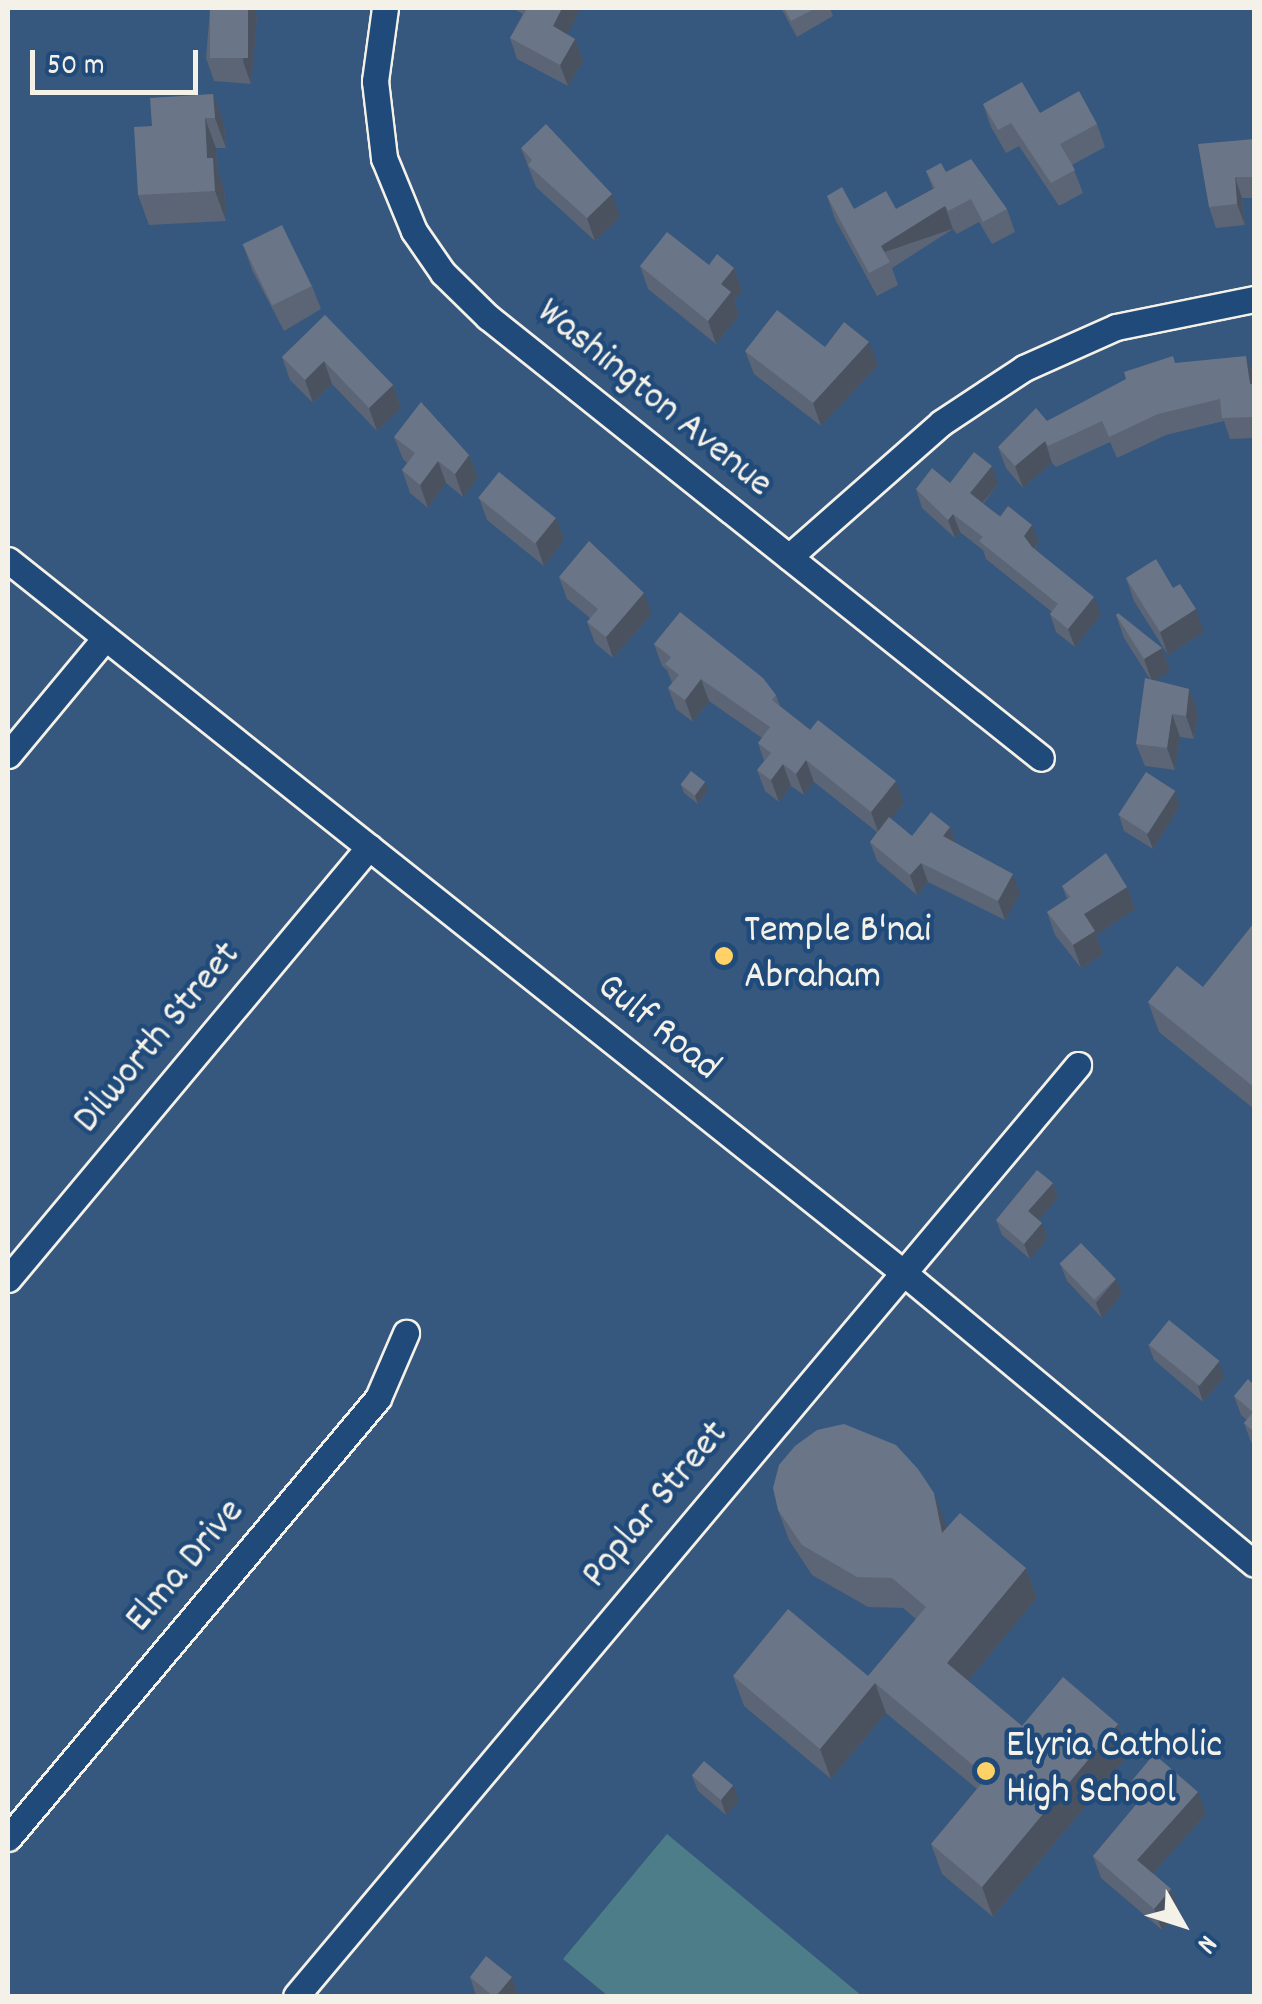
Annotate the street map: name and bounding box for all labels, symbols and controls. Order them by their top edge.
scale bar [35,30,202,92]
text: 50 m [47,46,105,89]
street label: Washington Avenue [525,290,781,510]
place label: Temple B'nai Abraham [744,909,931,1003]
street label: Dilworth Street [65,933,253,1145]
marker: Temple B'nai Abraham [713,945,735,967]
street label: Gulf Road [586,965,728,1093]
street label: Poplar Street [573,1412,741,1600]
street label: Elma Drive [117,1490,257,1644]
place label: Elyria Catholic High School [1006,1724,1222,1818]
marker: Elyria Catholic High School [975,1760,997,1782]
north arrow [1132,1874,1232,1974]
text: N [1185,1925,1225,1961]

